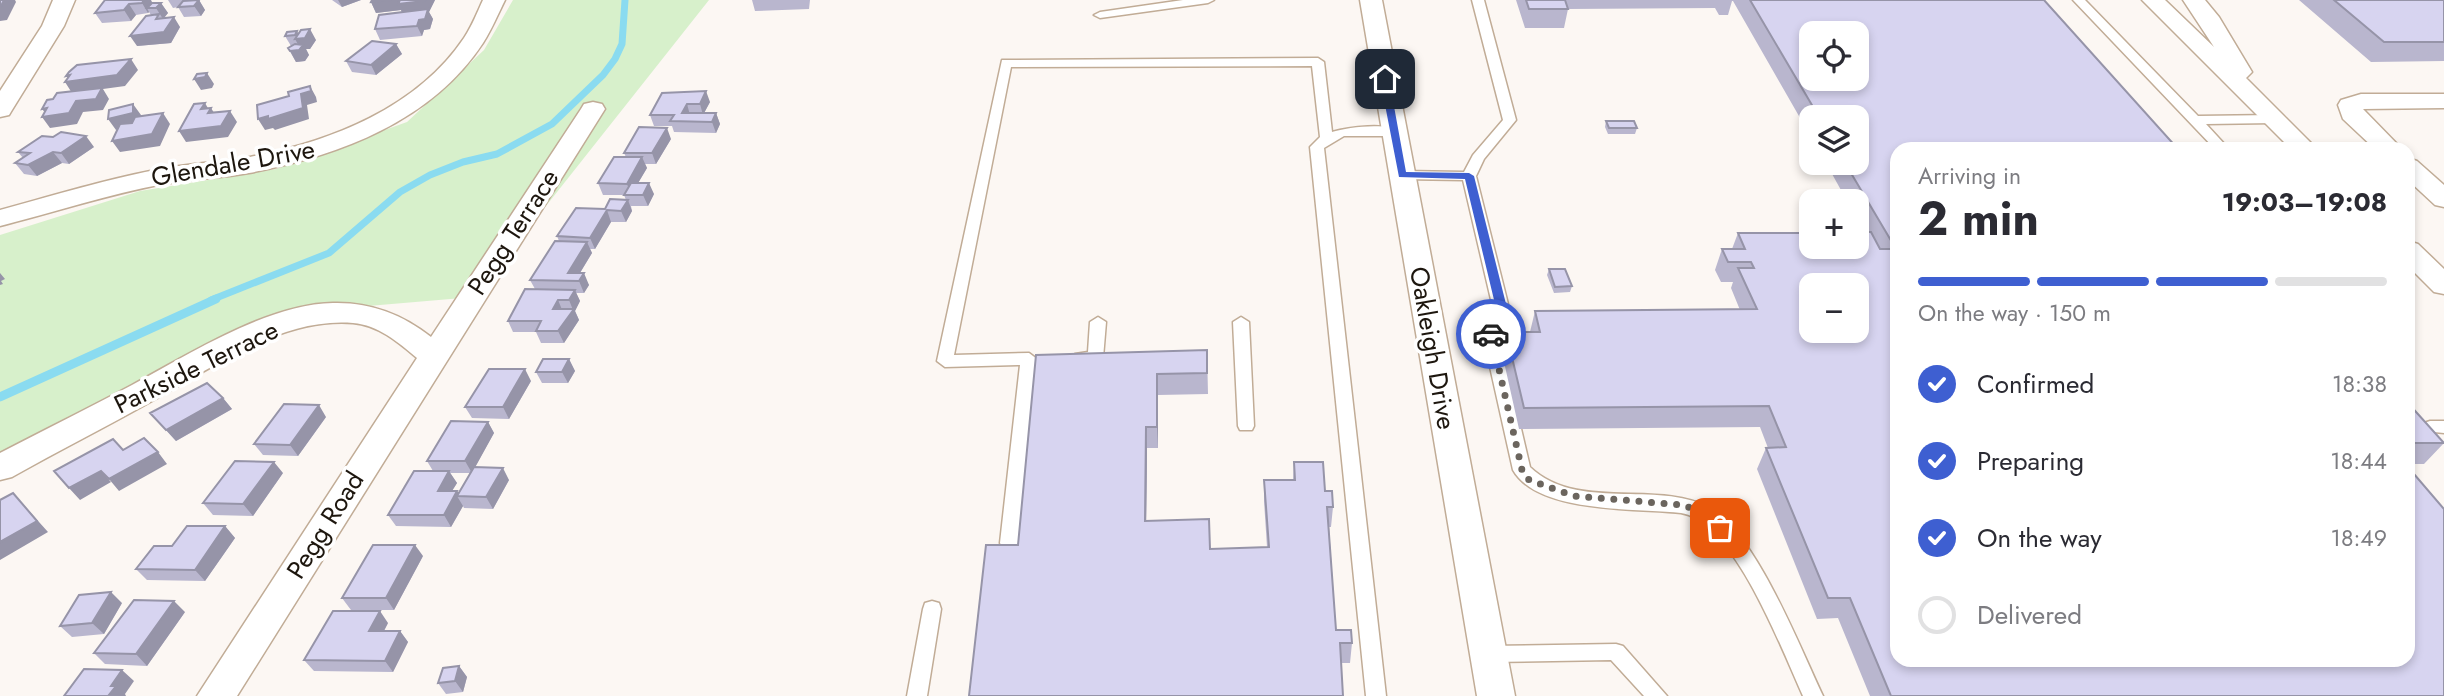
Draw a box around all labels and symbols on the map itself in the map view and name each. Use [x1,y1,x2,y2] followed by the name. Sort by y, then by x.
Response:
[1355,49,1415,109] pin
[148,130,318,196] street label: Glendale Drive
[458,162,568,302] street label: Pegg Terrace
[1400,264,1466,432] street label: Oakleigh Drive
[1456,299,1526,369] courier
[107,311,285,423] street label: Parkside Terrace
[277,464,373,586] street label: Pegg Road
[1690,498,1750,558] pin

